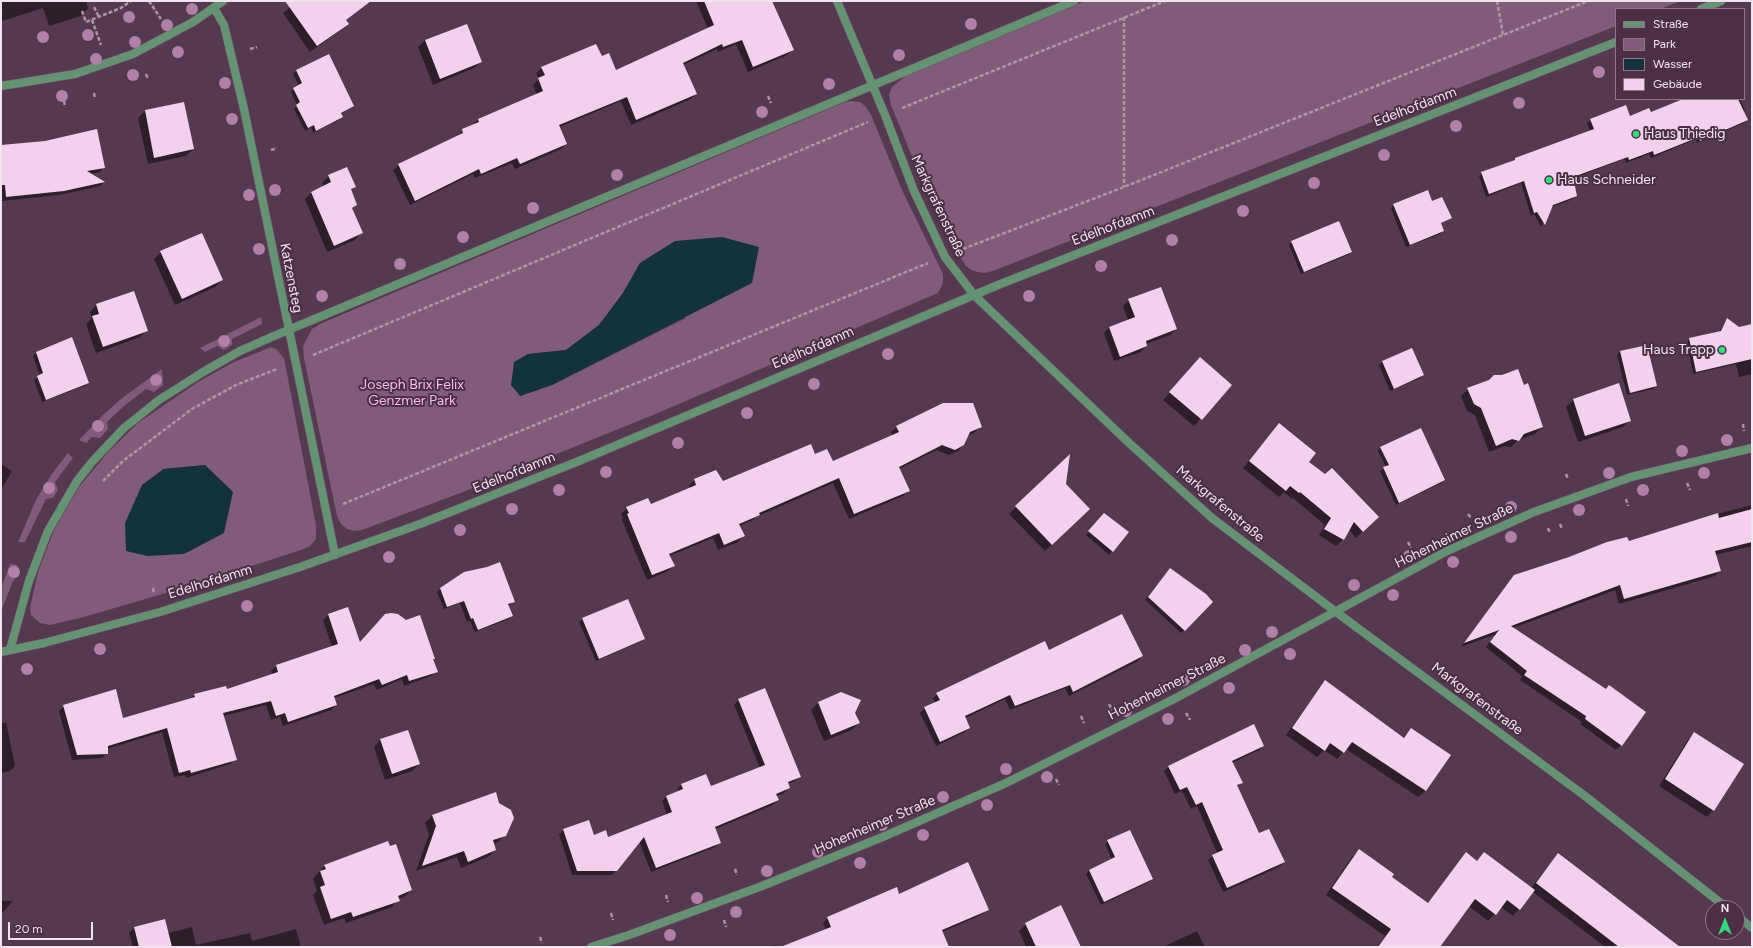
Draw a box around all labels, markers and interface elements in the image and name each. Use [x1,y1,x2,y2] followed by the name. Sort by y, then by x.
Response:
[1615,8,1745,100] legend
[1653,17,1688,31] text: Straße
[1653,37,1676,51] text: Park
[1653,57,1692,71] text: Wasser
[1653,77,1702,91] text: Gebäude
[1371,83,1459,131] street label: Edelhofdamm
[1644,126,1726,142] place label: Haus Thiedig
[1631,129,1641,139] marker: Haus Thiedig
[907,152,969,260] street label: Markgrafenstraße
[1557,172,1656,188] place label: Haus Schneider
[1544,175,1554,185] marker: Haus Schneider
[1069,202,1157,250] street label: Edelhofdamm
[276,242,306,314] street label: Katzensteg
[769,323,857,373] street label: Edelhofdamm
[1643,342,1714,358] place label: Haus Trapp
[1717,345,1727,355] marker: Haus Trapp
[360,377,464,410] park label: Joseph Brix Felix Genzmer Park
[470,449,558,497] street label: Edelhofdamm
[1172,462,1268,546] street label: Markgrafenstraße
[1392,500,1516,572] street label: Hohenheimer Straße
[166,561,254,603] street label: Edelhofdamm
[1105,650,1229,724] street label: Hohenheimer Straße
[1428,659,1526,739] street label: Markgrafenstraße
[812,792,938,858] street label: Hohenheimer Straße
[1705,900,1745,940] north arrow
[1721,902,1729,915] text: N
[10,914,95,940] scale bar
[15,922,43,936] text: 20 m

